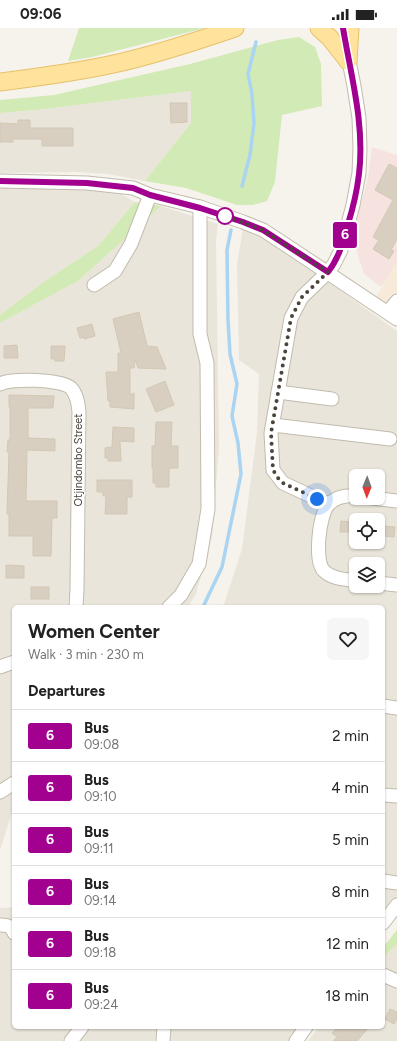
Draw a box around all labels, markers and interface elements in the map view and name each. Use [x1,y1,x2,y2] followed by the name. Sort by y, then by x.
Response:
[20,5,61,23] text: 09:06
[216,207,234,225] unlabelled marker
[332,222,358,248] line badge: 6
[341,226,349,243] text: 6
[72,414,85,506] street label: Otjindombo Street
[349,469,385,505] north arrow
[349,469,385,593] map controls
[307,489,327,509] your location
[349,513,385,549] button: locate
[349,557,385,593] button: layers
[327,618,369,660] button: heart
[28,620,160,643] text: Women Center
[28,647,144,662] text: Walk · 3 min · 230 m
[28,682,105,700] text: Departures
[84,719,109,737] text: Bus
[46,727,54,744] text: 6
[332,727,369,745] text: 2 min
[84,737,119,752] text: 09:08
[84,771,109,789] text: Bus
[46,779,54,796] text: 6
[331,779,369,797] text: 4 min
[84,789,117,804] text: 09:10
[84,823,109,841] text: Bus
[46,831,54,848] text: 6
[332,831,369,849] text: 5 min
[84,841,114,856] text: 09:11
[84,875,109,893] text: Bus
[46,883,54,900] text: 6
[331,883,369,901] text: 8 min
[84,893,116,908] text: 09:14
[84,927,109,945] text: Bus
[46,935,54,952] text: 6
[326,935,369,953] text: 12 min
[84,945,116,960] text: 09:18
[84,979,109,997] text: Bus
[46,987,54,1004] text: 6
[325,987,369,1005] text: 18 min
[84,997,118,1012] text: 09:24

